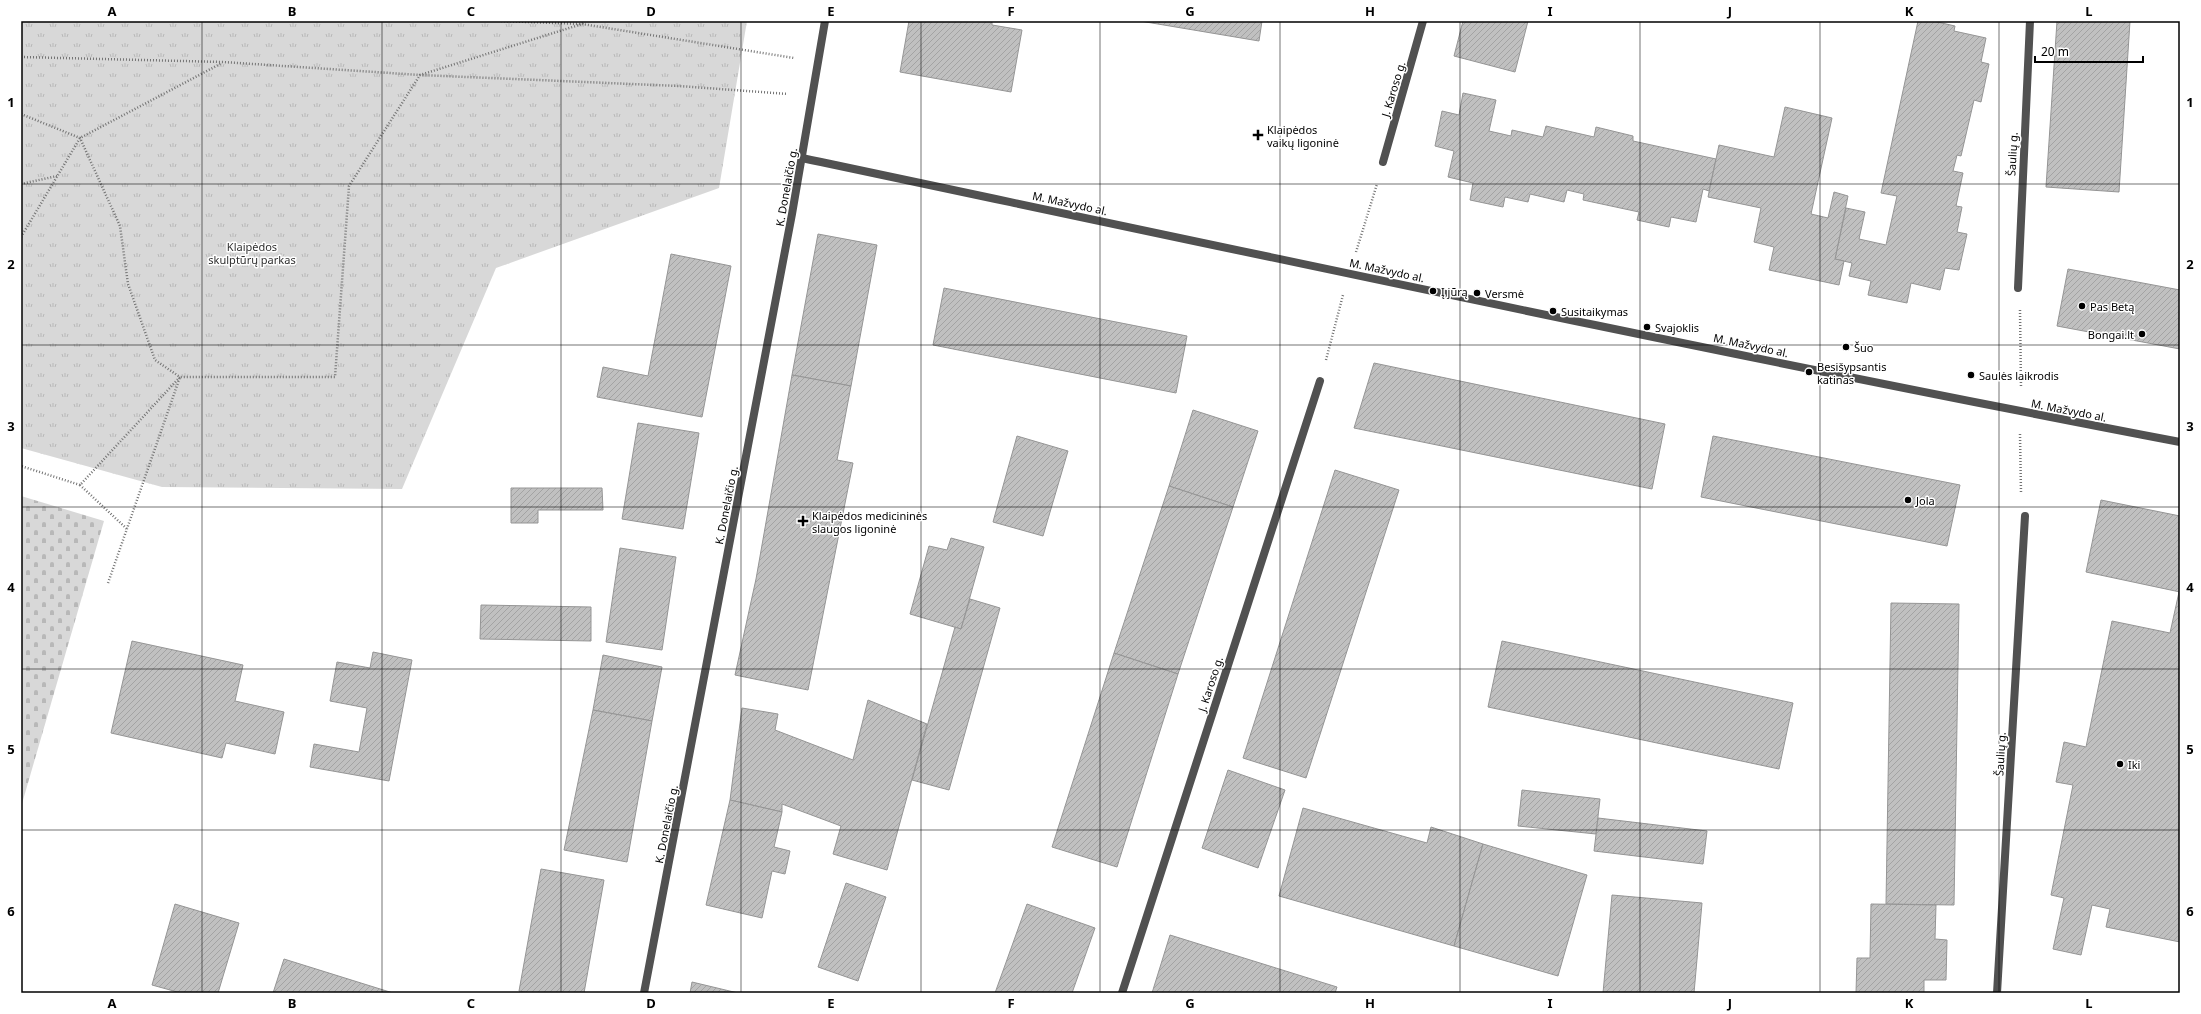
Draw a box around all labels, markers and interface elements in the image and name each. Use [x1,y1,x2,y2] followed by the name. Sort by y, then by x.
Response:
[108,2,117,20] text: A
[288,2,296,20] text: B
[467,2,475,20] text: C
[646,2,656,20] text: D
[827,2,835,20] text: E
[1007,2,1015,20] text: F
[1185,2,1195,20] text: G
[1365,2,1375,20] text: H
[1547,2,1553,20] text: I
[1727,2,1732,20] text: J
[1905,2,1914,20] text: K
[2085,2,2093,20] text: L
[2035,38,2143,64] scale bar
[2041,43,2069,60] text: 20 m
[1377,59,1409,120] street label: J. Karoso g.
[7,93,15,111] text: 1
[2186,93,2194,111] text: 1
[1267,122,1339,150] place label: Klaipėdos vaikų ligoninė
[1252,129,1264,141] marker: Klaipėdos vaikų ligoninė
[2003,132,2021,176] street label: Šaulių g.
[772,147,800,227] street label: K. Donelaičio g.
[1031,188,1109,218] street label: M. Mažvydo al.
[208,239,296,267] park label: Klaipėdos skulptūrų parkas
[7,255,15,273] text: 2
[1348,255,1426,285] street label: M. Mažvydo al.
[2186,255,2194,273] text: 2
[1441,284,1468,299] place label: Į jūrą
[1428,286,1438,296] marker: Į jūrą
[1485,286,1524,301] place label: Versmė
[1472,288,1482,298] marker: Versmė
[2090,299,2134,314] place label: Pas Betą
[2077,301,2087,311] marker: Pas Betą
[1561,304,1628,319] place label: Susitaikymas
[1548,306,1558,316] marker: Susitaikymas
[1655,320,1699,335] place label: Svajoklis
[1642,322,1652,332] marker: Svajoklis
[2088,327,2134,342] place label: Bongai.lt
[2137,329,2147,339] marker: Bongai.lt
[1712,330,1790,360] street label: M. Mažvydo al.
[1854,340,1874,355] place label: Šuo
[1841,342,1851,352] marker: Šuo
[1817,359,1886,387] place label: Besišypsantis katinas
[1804,367,1814,377] marker: Besišypsantis katinas
[1979,368,2059,383] place label: Saulės laikrodis
[1966,370,1976,380] marker: Saulės laikrodis
[2030,395,2108,425] street label: M. Mažvydo al.
[7,417,15,435] text: 3
[2186,417,2194,435] text: 3
[711,465,741,545] street label: K. Donelaičio g.
[1915,493,1935,508] place label: Jola
[1903,495,1913,505] marker: Jola
[812,508,927,536] place label: Klaipėdos medicininės slaugos ligoninė
[797,515,809,527] marker: Klaipėdos medicininės slaugos ligoninė
[7,578,15,596] text: 4
[2186,578,2194,596] text: 4
[1194,654,1226,715] street label: J. Karoso g.
[1991,732,2009,776] street label: Šaulių g.
[7,740,15,758] text: 5
[2186,740,2194,758] text: 5
[2128,757,2140,772] place label: Iki
[2115,759,2125,769] marker: Iki
[651,784,681,864] street label: K. Donelaičio g.
[7,902,15,920] text: 6
[2186,902,2194,920] text: 6
[108,994,117,1012] text: A
[288,994,296,1012] text: B
[467,994,475,1012] text: C
[646,994,656,1012] text: D
[827,994,835,1012] text: E
[1007,994,1015,1012] text: F
[1185,994,1195,1012] text: G
[1365,994,1375,1012] text: H
[1547,994,1553,1012] text: I
[1727,994,1732,1012] text: J
[1905,994,1914,1012] text: K
[2085,994,2093,1012] text: L

